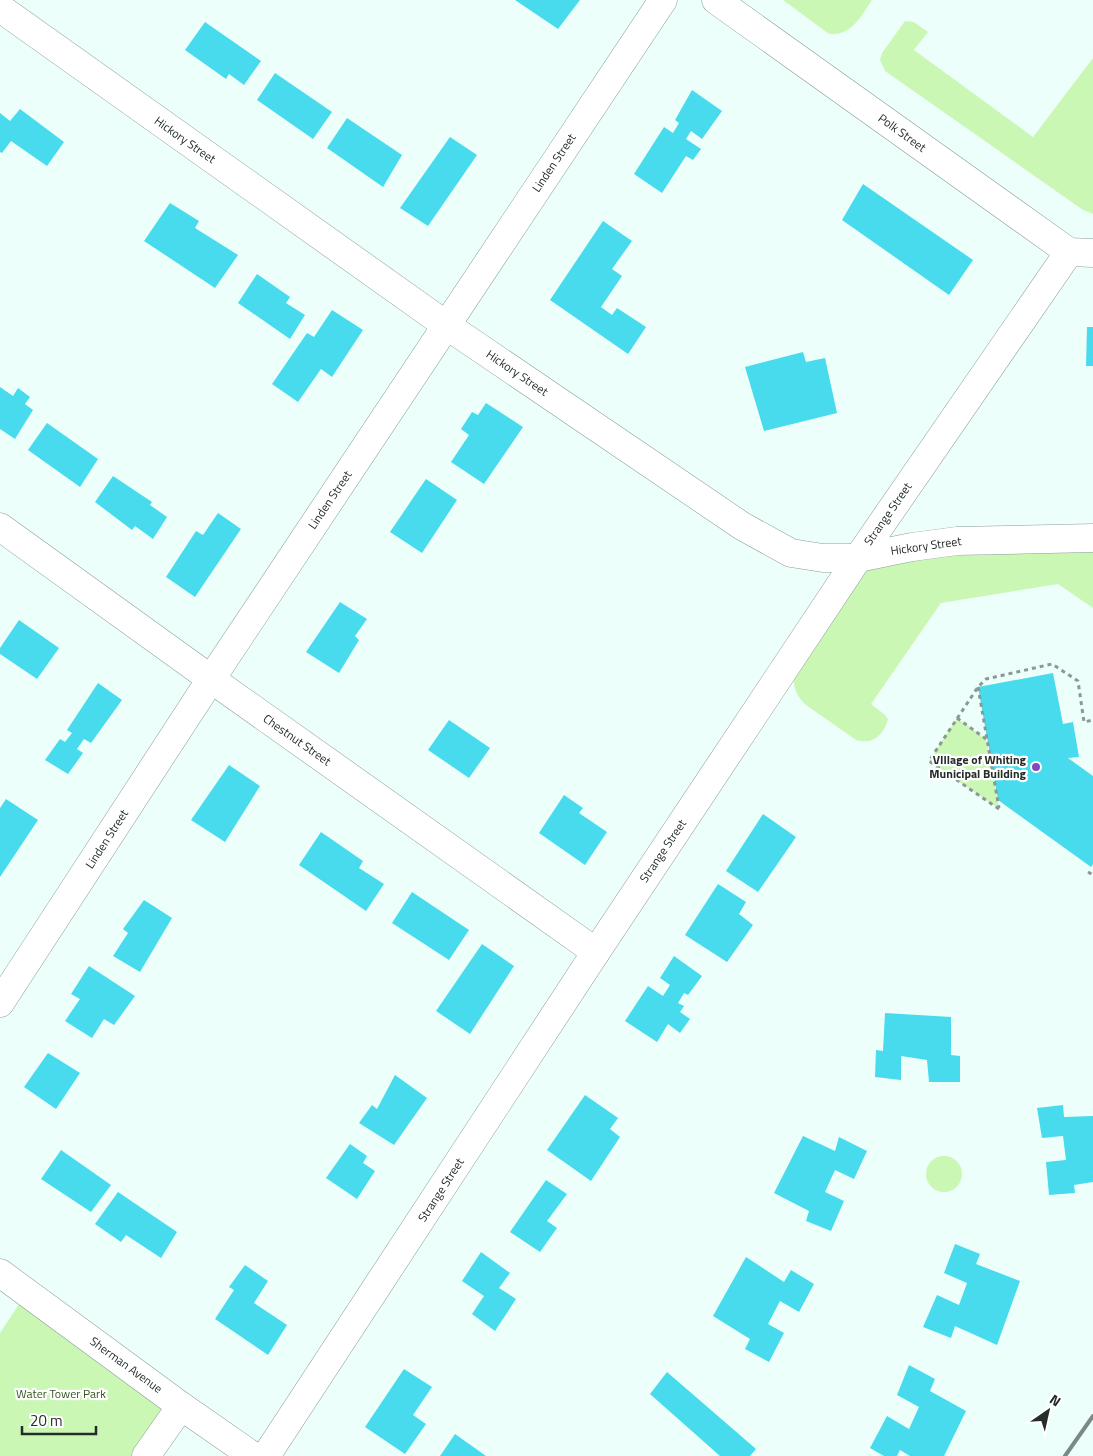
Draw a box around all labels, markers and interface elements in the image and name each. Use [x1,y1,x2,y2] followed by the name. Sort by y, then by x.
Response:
[874,109,931,157] street label: Polk Street
[151,111,221,168] street label: Hickory Street
[527,129,581,196] street label: Linden Street
[482,345,553,401] street label: Hickory Street
[303,466,357,533] street label: Linden Street
[859,478,917,549] street label: Strange Street
[889,531,963,560] street label: Hickory Street
[259,709,336,771] street label: Chestnut Street
[929,750,1027,783] place label: VIllage of Whiting Municipal Building
[1030,761,1042,773] marker: VIllage of Whiting Municipal Building
[80,805,133,872] street label: Linden Street
[634,814,691,886] street label: Strange Street
[413,1153,469,1226] street label: Strange Street
[86,1332,167,1398] street label: Sherman Avenue
[16,1384,106,1403] park label: Water Tower Park
[1023,1386,1073,1436] north arrow
[1046,1388,1065,1411] text: N
[22,1404,96,1436] scale bar
[30,1409,63,1432] text: 20 m

